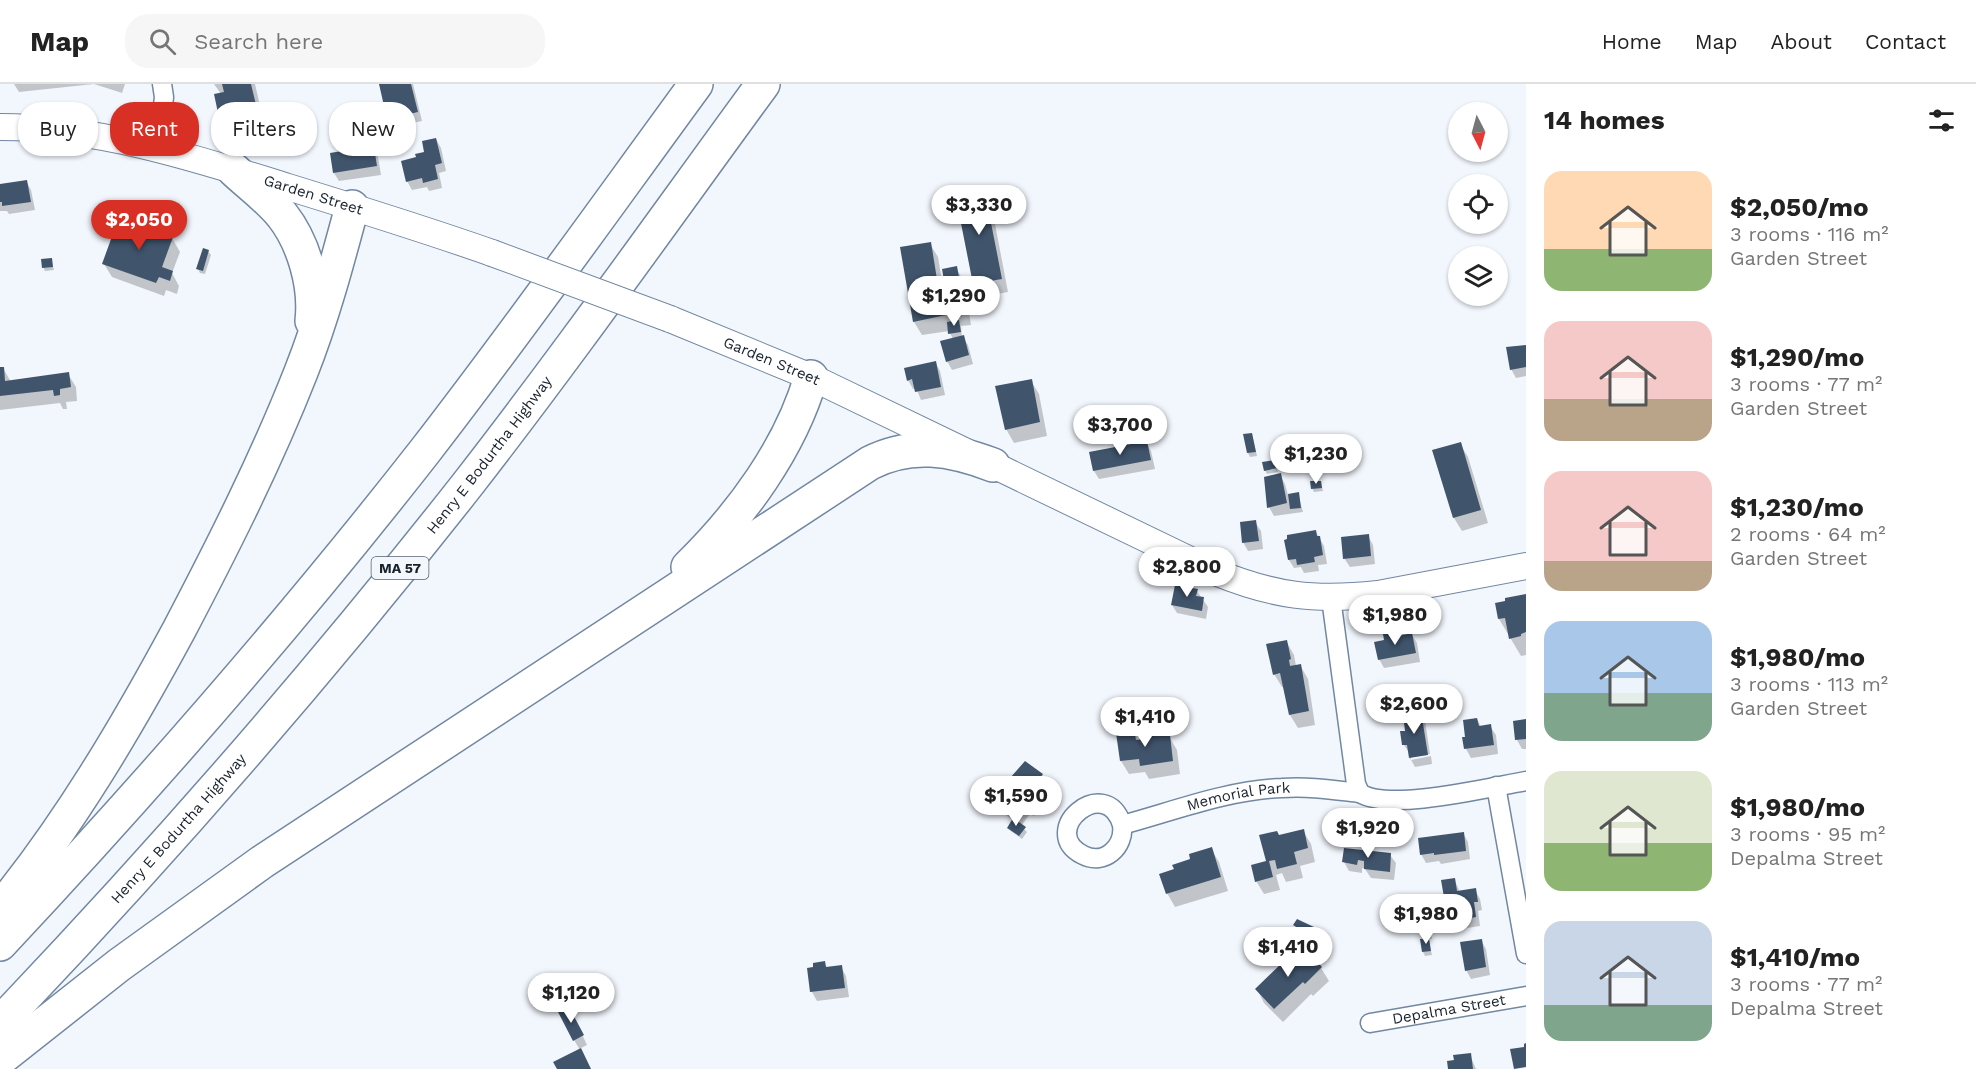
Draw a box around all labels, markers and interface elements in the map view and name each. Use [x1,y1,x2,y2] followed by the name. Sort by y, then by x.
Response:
[125,14,545,68] search box
[30,25,89,58] text: Map
[146,25,179,58] icon: search
[194,29,323,54] text: Search here
[1602,29,1662,54] text: Home
[1695,29,1738,54] text: Map
[1771,29,1832,54] text: About
[1865,29,1946,54] text: Contact
[18,102,98,156] chip: Buy
[110,102,199,156] chip: Rent
[211,102,317,156] chip: Filters
[329,102,416,156] chip: New
[1448,102,1508,162] north arrow
[1448,102,1508,306] map controls
[1925,104,1958,137] icon: filters
[1544,105,1665,135] text: 14 homes
[262,171,366,219] street label: Garden Street
[1448,174,1508,234] button: locate
[930,185,1028,236] pin: $3,330
[945,192,1013,216] text: $3,330
[1730,192,1869,222] text: $2,050/mo
[1592,195,1664,267] icon: home
[90,200,188,251] pin: $2,050
[105,207,173,231] text: $2,050
[1730,222,1889,246] text: 3 rooms · 116 m²
[1448,246,1508,306] button: layers
[1730,246,1867,270] text: Garden Street
[905,276,1003,327] pin: $1,290
[922,283,986,307] text: $1,290
[721,333,824,389] street label: Garden Street
[1730,342,1864,372] text: $1,290/mo
[1592,345,1664,417] icon: home
[423,372,556,538] street label: Henry E Bodurtha Highway
[1730,372,1882,396] text: 3 rooms · 77 m²
[1730,396,1867,420] text: Garden Street
[1071,405,1169,456] pin: $3,700
[1087,412,1153,436] text: $3,700
[1267,434,1365,485] pin: $1,230
[1284,441,1348,465] text: $1,230
[1730,492,1864,522] text: $1,230/mo
[1592,495,1664,567] icon: home
[1730,522,1886,546] text: 2 rooms · 64 m²
[1730,546,1867,570] text: Garden Street
[1138,547,1236,598] pin: $2,800
[1153,554,1221,578] text: $2,800
[372,557,428,579] road number: MA 57
[1346,595,1444,646] pin: $1,980
[1363,602,1427,626] text: $1,980
[1730,642,1865,672] text: $1,980/mo
[1592,645,1664,717] icon: home
[1730,672,1888,696] text: 3 rooms · 113 m²
[1365,684,1463,735] pin: $2,600
[1380,691,1448,715] text: $2,600
[1730,696,1867,720] text: Garden Street
[1096,697,1194,748] pin: $1,410
[1114,704,1176,728] text: $1,410
[107,750,250,907] street label: Henry E Bodurtha Highway
[967,776,1065,827] pin: $1,590
[1185,779,1291,815] street label: Memorial Park
[984,783,1048,807] text: $1,590
[1730,792,1865,822] text: $1,980/mo
[1592,795,1664,867] icon: home
[1319,808,1417,859] pin: $1,920
[1336,815,1400,839] text: $1,920
[1730,822,1885,846] text: 3 rooms · 95 m²
[1730,846,1883,870] text: Depalma Street
[1377,894,1475,945] pin: $1,980
[1394,901,1458,925] text: $1,980
[1239,927,1337,978] pin: $1,410
[1257,934,1319,958] text: $1,410
[1730,942,1860,972] text: $1,410/mo
[1592,945,1664,1017] icon: home
[1730,972,1882,996] text: 3 rooms · 77 m²
[522,973,620,1024] pin: $1,120
[542,980,600,1004] text: $1,120
[1391,991,1508,1028] street label: Depalma Street
[1730,996,1883,1020] text: Depalma Street

